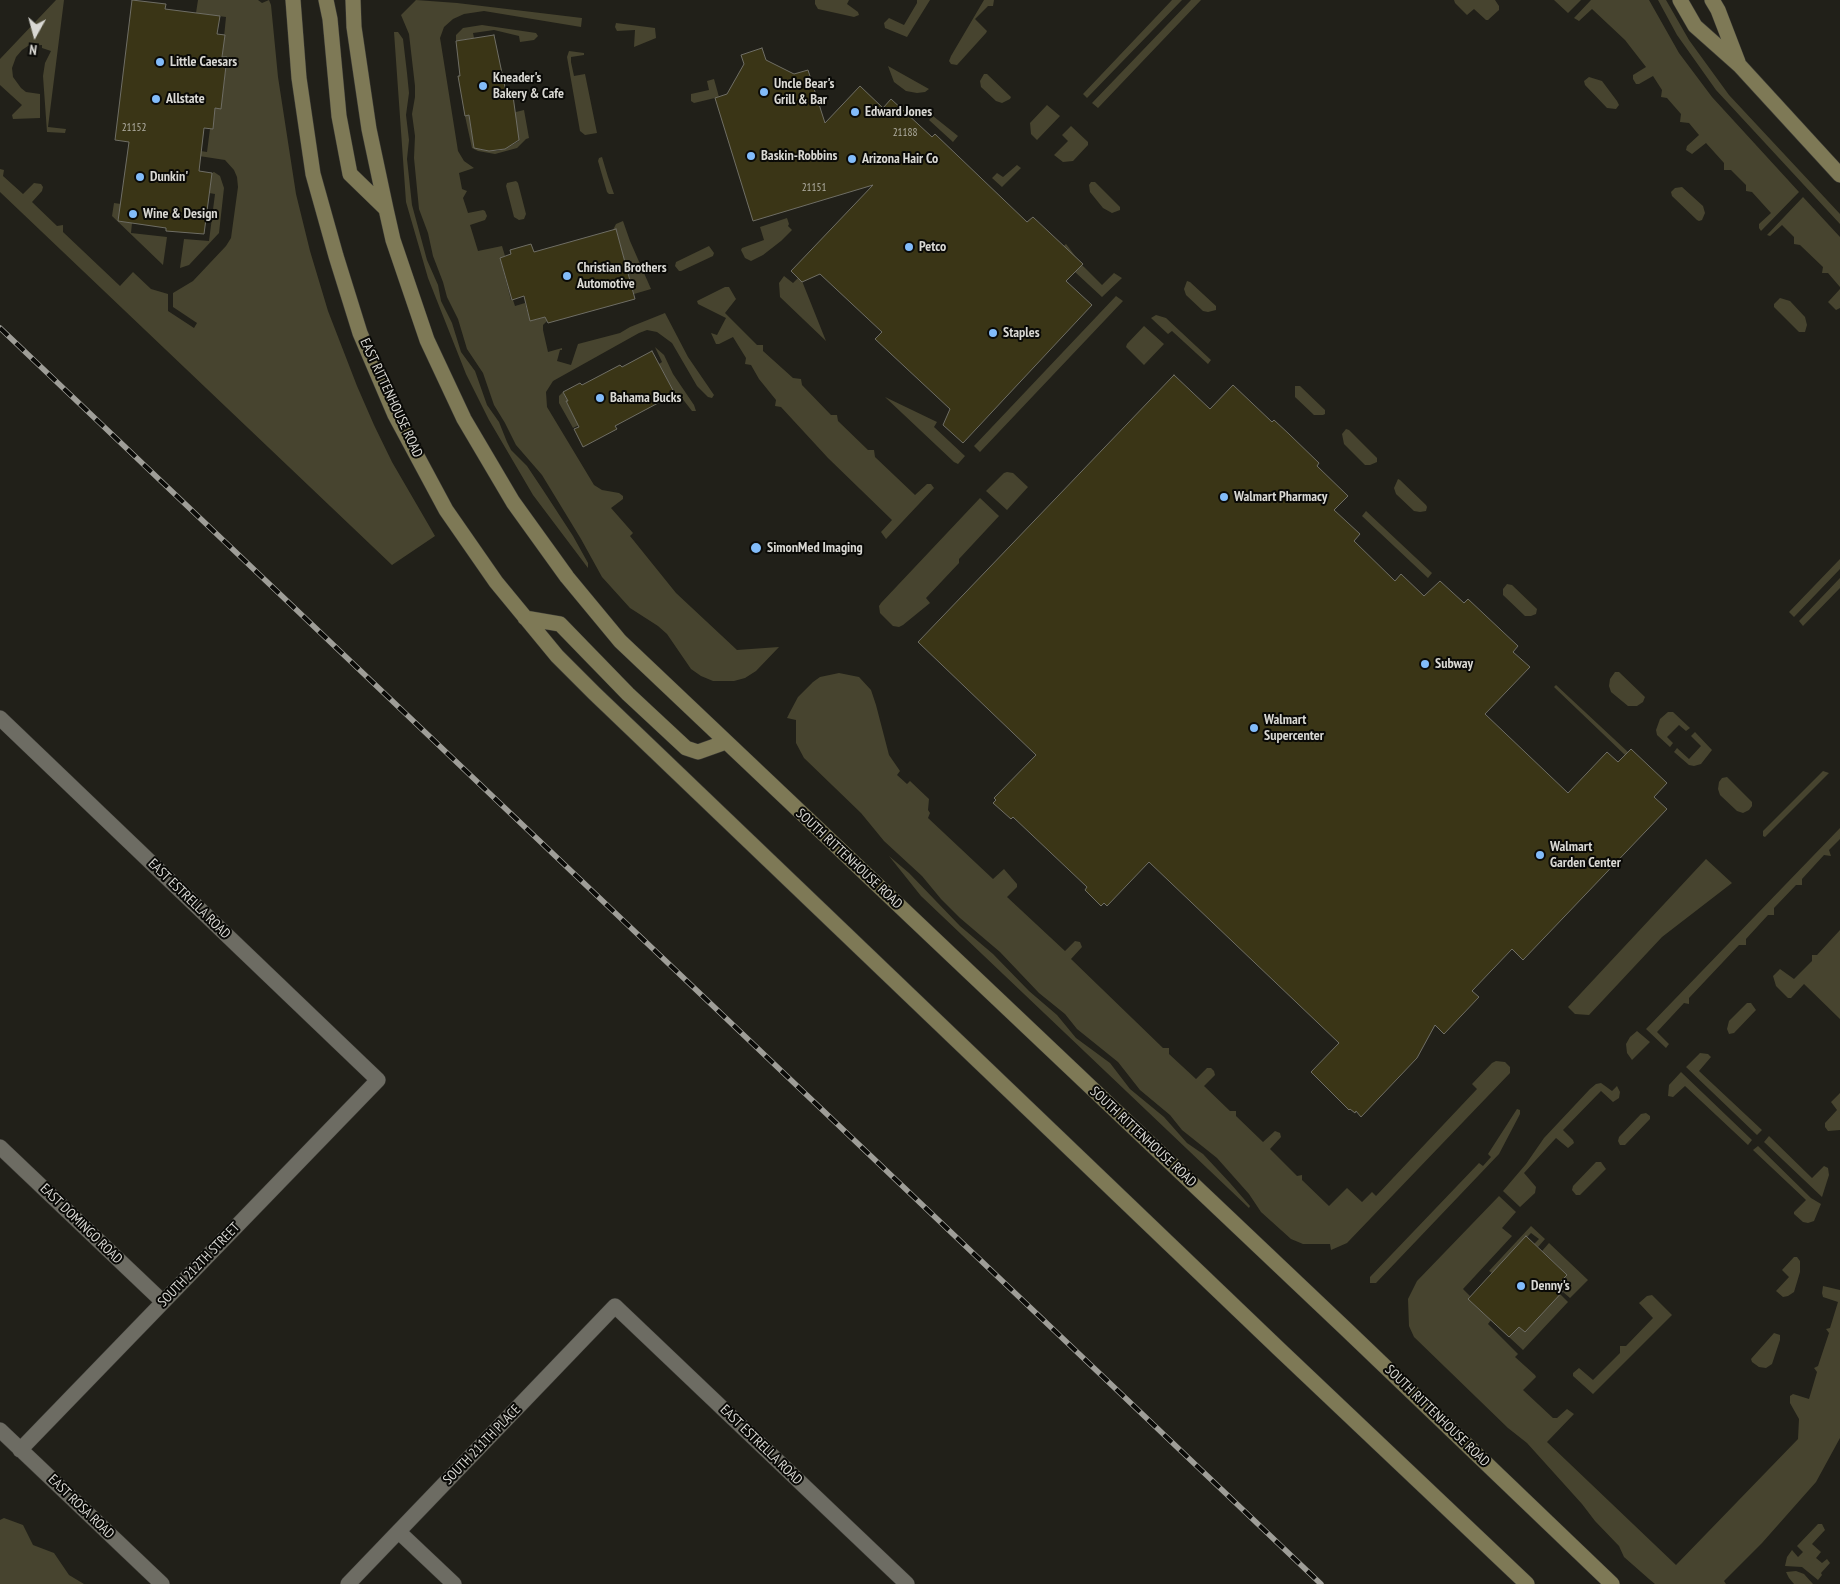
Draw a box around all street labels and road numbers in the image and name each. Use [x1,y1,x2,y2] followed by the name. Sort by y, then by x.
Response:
[356,336,426,460] street label: EAST RITTENHOUSE ROAD
[792,805,906,913] street label: SOUTH RITTENHOUSE ROAD
[144,856,234,942] street label: EAST ESTRELLA ROAD
[1086,1083,1200,1191] street label: SOUTH RITTENHOUSE ROAD
[36,1181,126,1267] street label: EAST DOMINGO ROAD
[155,1219,243,1311] street label: SOUTH 212TH STREET
[1381,1362,1493,1470] street label: SOUTH RITTENHOUSE ROAD
[440,1402,524,1488] street label: SOUTH 211TH PLACE
[716,1402,806,1488] street label: EAST ESTRELLA ROAD
[45,1471,117,1543] street label: EAST ROSA ROAD

